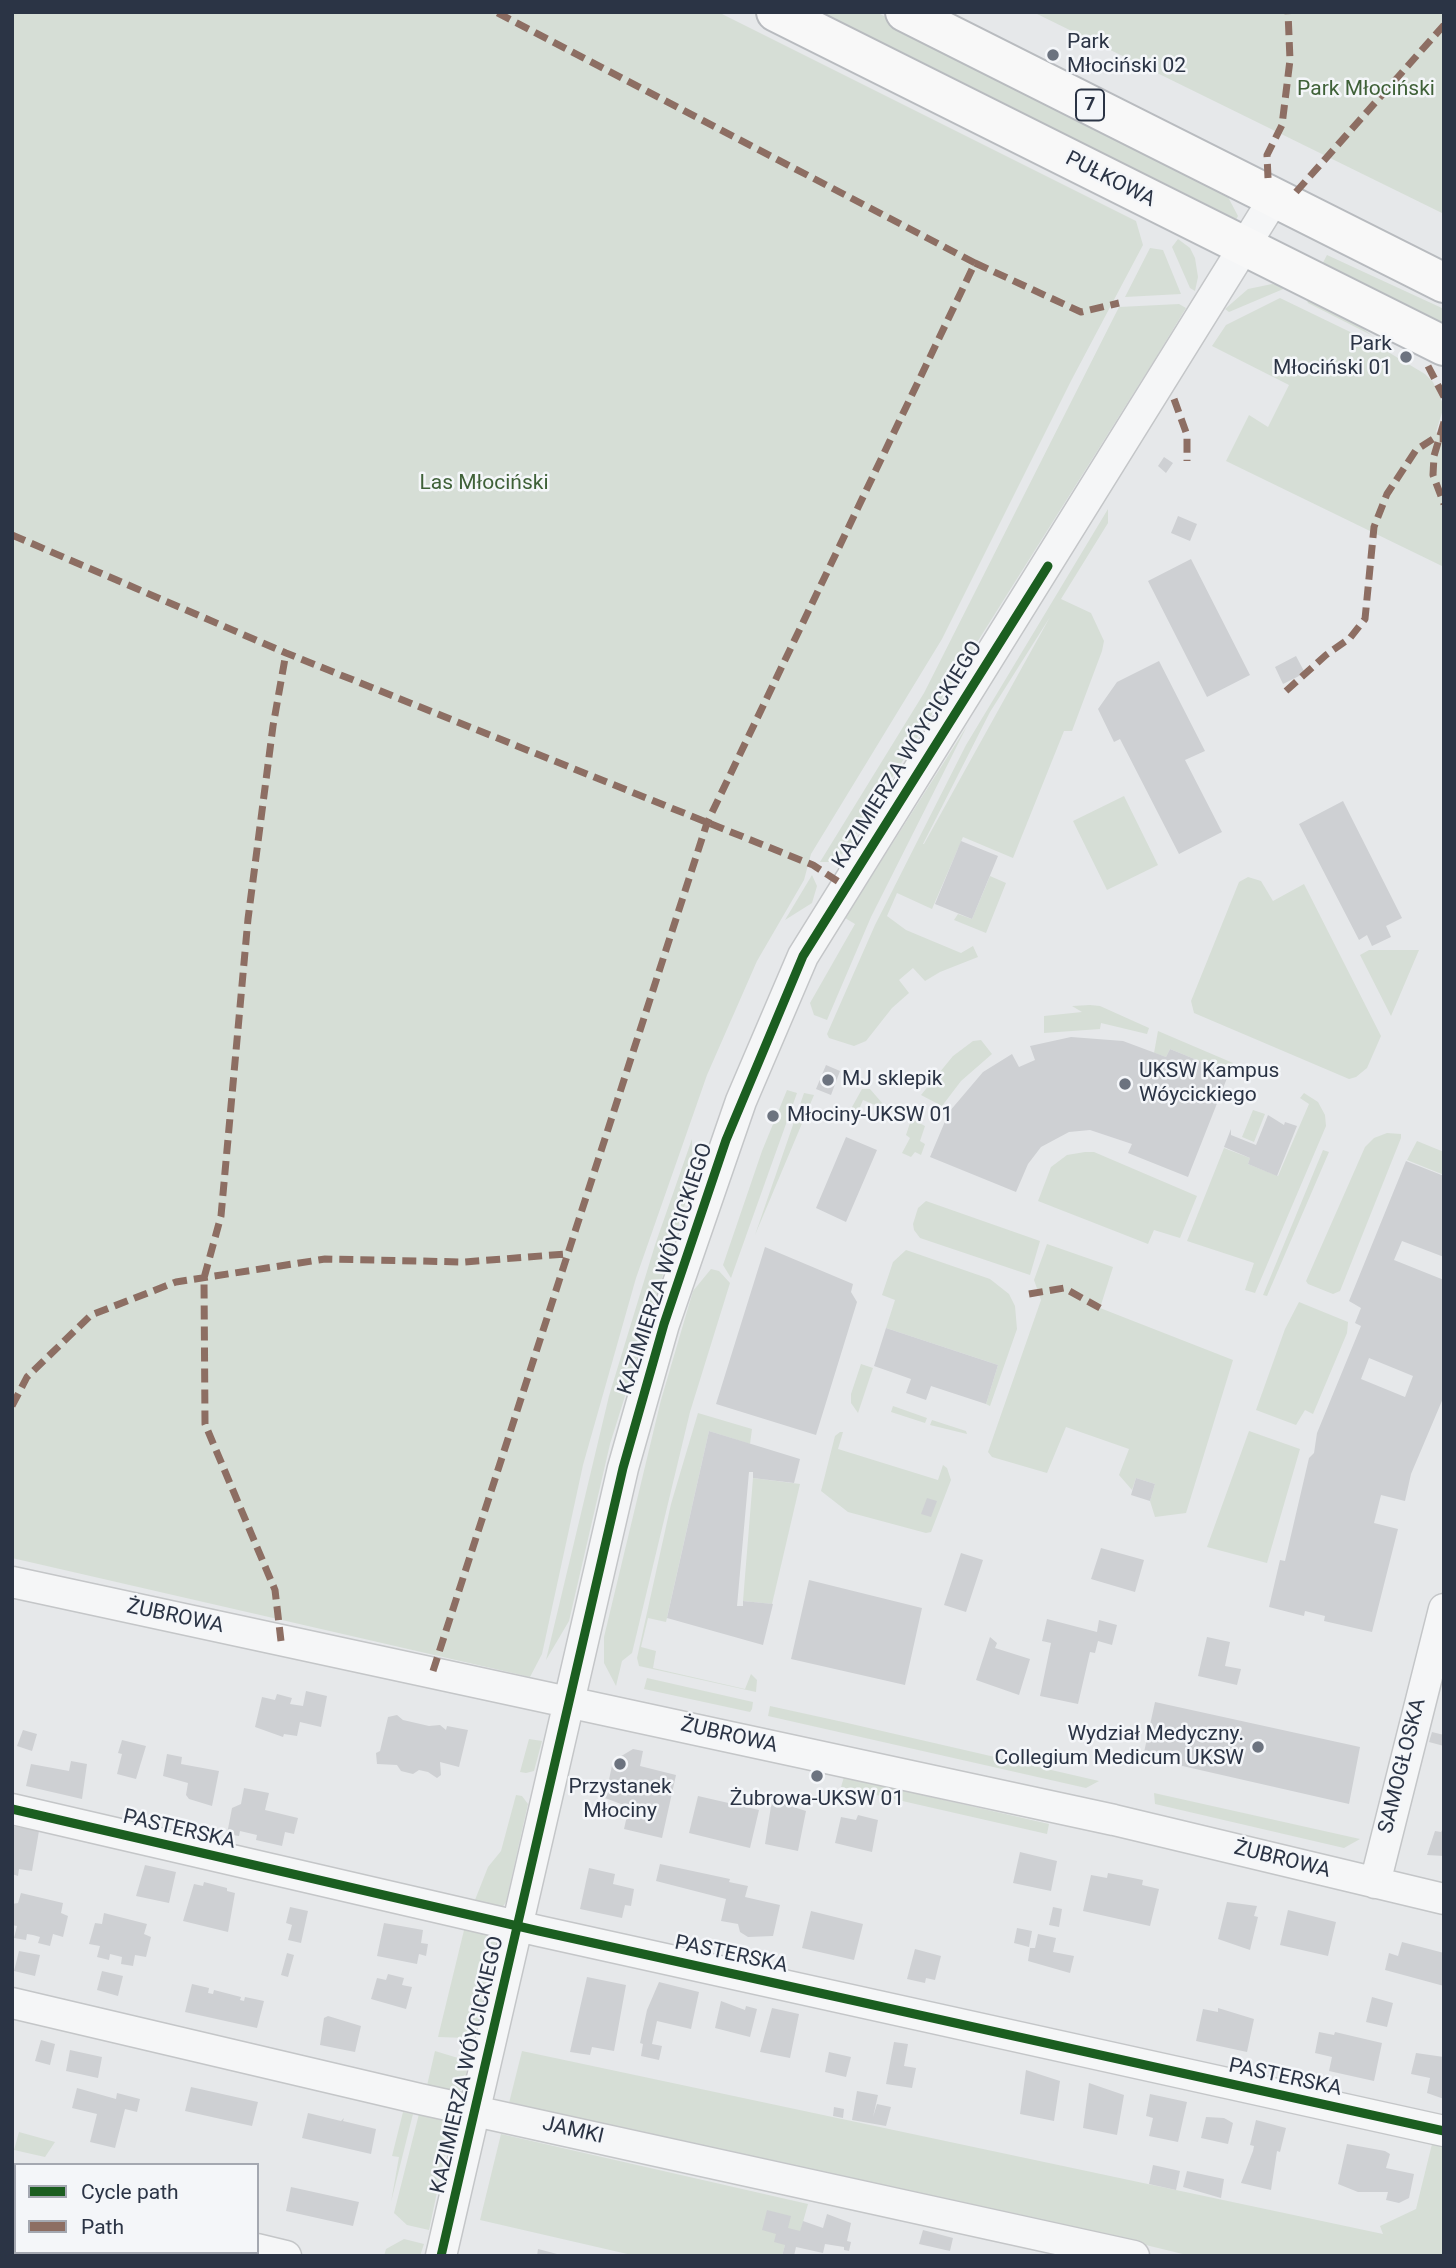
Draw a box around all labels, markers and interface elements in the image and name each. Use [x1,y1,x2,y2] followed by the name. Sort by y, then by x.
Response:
[1067,30,1186,80] place label: Park Młociński 02
[1045,47,1061,63] marker: Park Młociński 02
[1297,77,1435,103] park label: Park Młociński
[1076,90,1104,120] road number: 7
[1061,147,1159,213] street label: PUŁKOWA
[1273,332,1392,382] place label: Park Młociński 01
[1398,349,1414,365] marker: Park Młociński 01
[419,471,549,497] park label: Las Młociński
[828,637,988,873] street label: KAZIMIERZA WÓYCICKIEGO
[1139,1059,1279,1109] place label: UKSW Kampus Wóycickiego
[842,1067,942,1093] place label: MJ sklepik
[820,1072,836,1088] marker: MJ sklepik
[1117,1076,1133,1092] marker: UKSW Kampus Wóycickiego
[787,1103,953,1129] place label: Młociny-UKSW 01
[765,1108,781,1124] marker: Młociny-UKSW 01
[613,1140,719,1398] street label: KAZIMIERZA WÓYCICKIEGO
[124,1594,226,1640] street label: ŻUBROWA
[1374,1696,1432,1836] street label: SAMOGŁOSKA
[678,1713,780,1759] street label: ŻUBROWA
[994,1722,1244,1772] place label: Wydział Medyczny. Collegium Medicum UKSW
[1250,1739,1266,1755] marker: Wydział Medyczny. Collegium Medicum UKSW
[612,1756,628,1772] marker: Przystanek Młociny
[809,1768,825,1784] marker: Żubrowa-UKSW 01
[568,1775,672,1825] place label: Przystanek Młociny
[730,1787,904,1813] place label: Żubrowa-UKSW 01
[120,1805,238,1855] street label: PASTERSKA
[1231,1836,1333,1884] street label: ŻUBROWA
[672,1931,790,1979] street label: PASTERSKA
[426,1934,510,2196] street label: KAZIMIERZA WÓYCICKIEGO
[1226,2054,1344,2102] street label: PASTERSKA
[540,2112,606,2150] street label: JAMKI
[14,2163,259,2254] legend
[81,2180,179,2204] text: Cycle path
[81,2215,124,2239] text: Path

